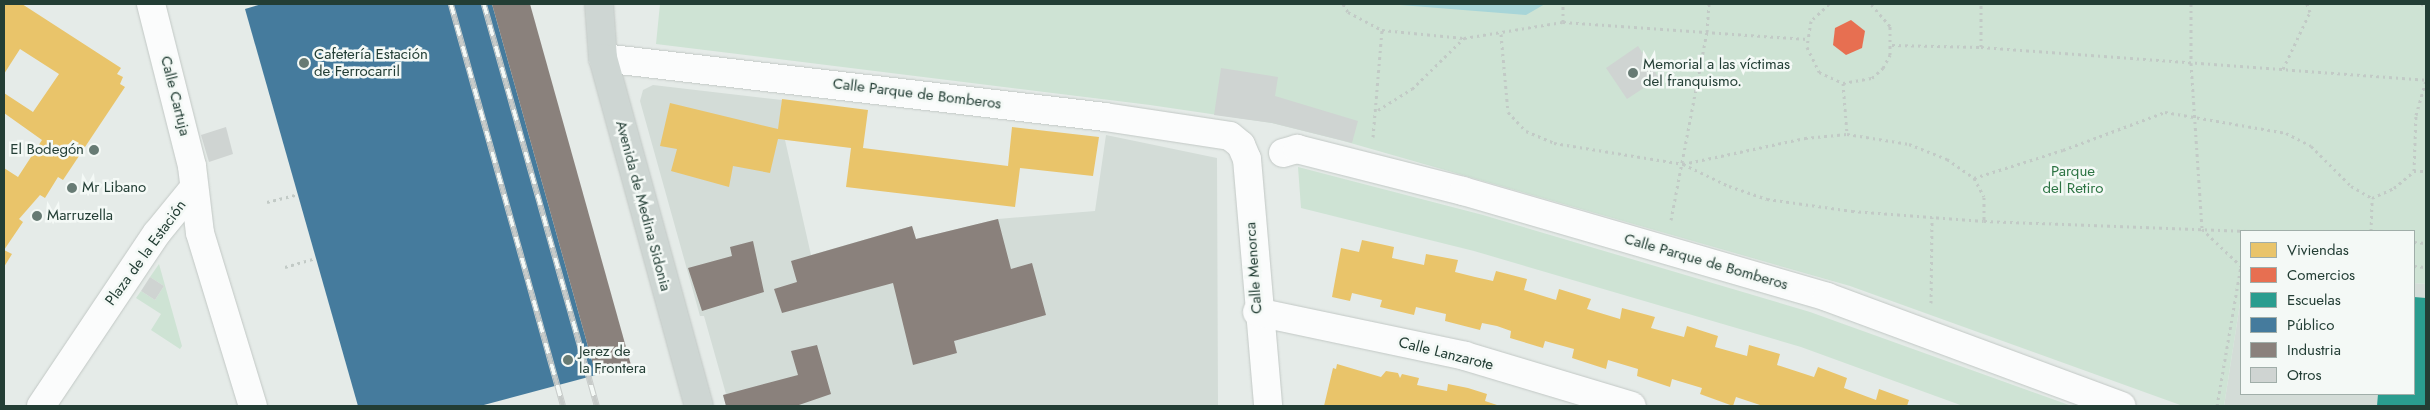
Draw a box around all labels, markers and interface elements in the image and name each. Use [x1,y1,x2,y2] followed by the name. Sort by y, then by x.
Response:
[314,45,428,80] place label: Cafetería Estación de Ferrocarril
[156,54,194,138] street label: Calle Cartuja
[1643,55,1790,90] place label: Memorial a las víctimas del franquismo.
[298,57,310,69] marker: Cafetería Estación de Ferrocarril
[1627,67,1639,79] marker: Memorial a las víctimas del franquismo.
[832,75,1002,113] street label: Calle Parque de Bomberos
[612,119,674,293] street label: Avenida de Medina Sidonia
[10,141,84,159] place label: El Bodegón
[88,144,100,156] marker: El Bodegón
[2043,162,2103,197] park label: Parque del Retiro
[82,179,146,197] place label: Mr Libano
[66,182,78,194] marker: Mr Libano
[102,197,190,309] street label: Plaza de la Estación
[47,207,113,225] place label: Marruzella
[31,210,43,222] marker: Marruzella
[1242,222,1266,314] street label: Calle Menorca
[1622,230,1790,294] street label: Calle Parque de Bomberos
[2240,230,2415,395] legend
[2287,239,2349,261] text: Viviendas
[2287,264,2355,286] text: Comercios
[2287,289,2341,311] text: Escuelas
[2287,314,2334,336] text: Público
[1397,334,1495,374] street label: Calle Lanzarote
[2287,339,2341,361] text: Industria
[579,342,646,377] place label: Jerez de la Frontera
[561,353,575,367] marker: Jerez de la Frontera
[2287,364,2322,386] text: Otros

